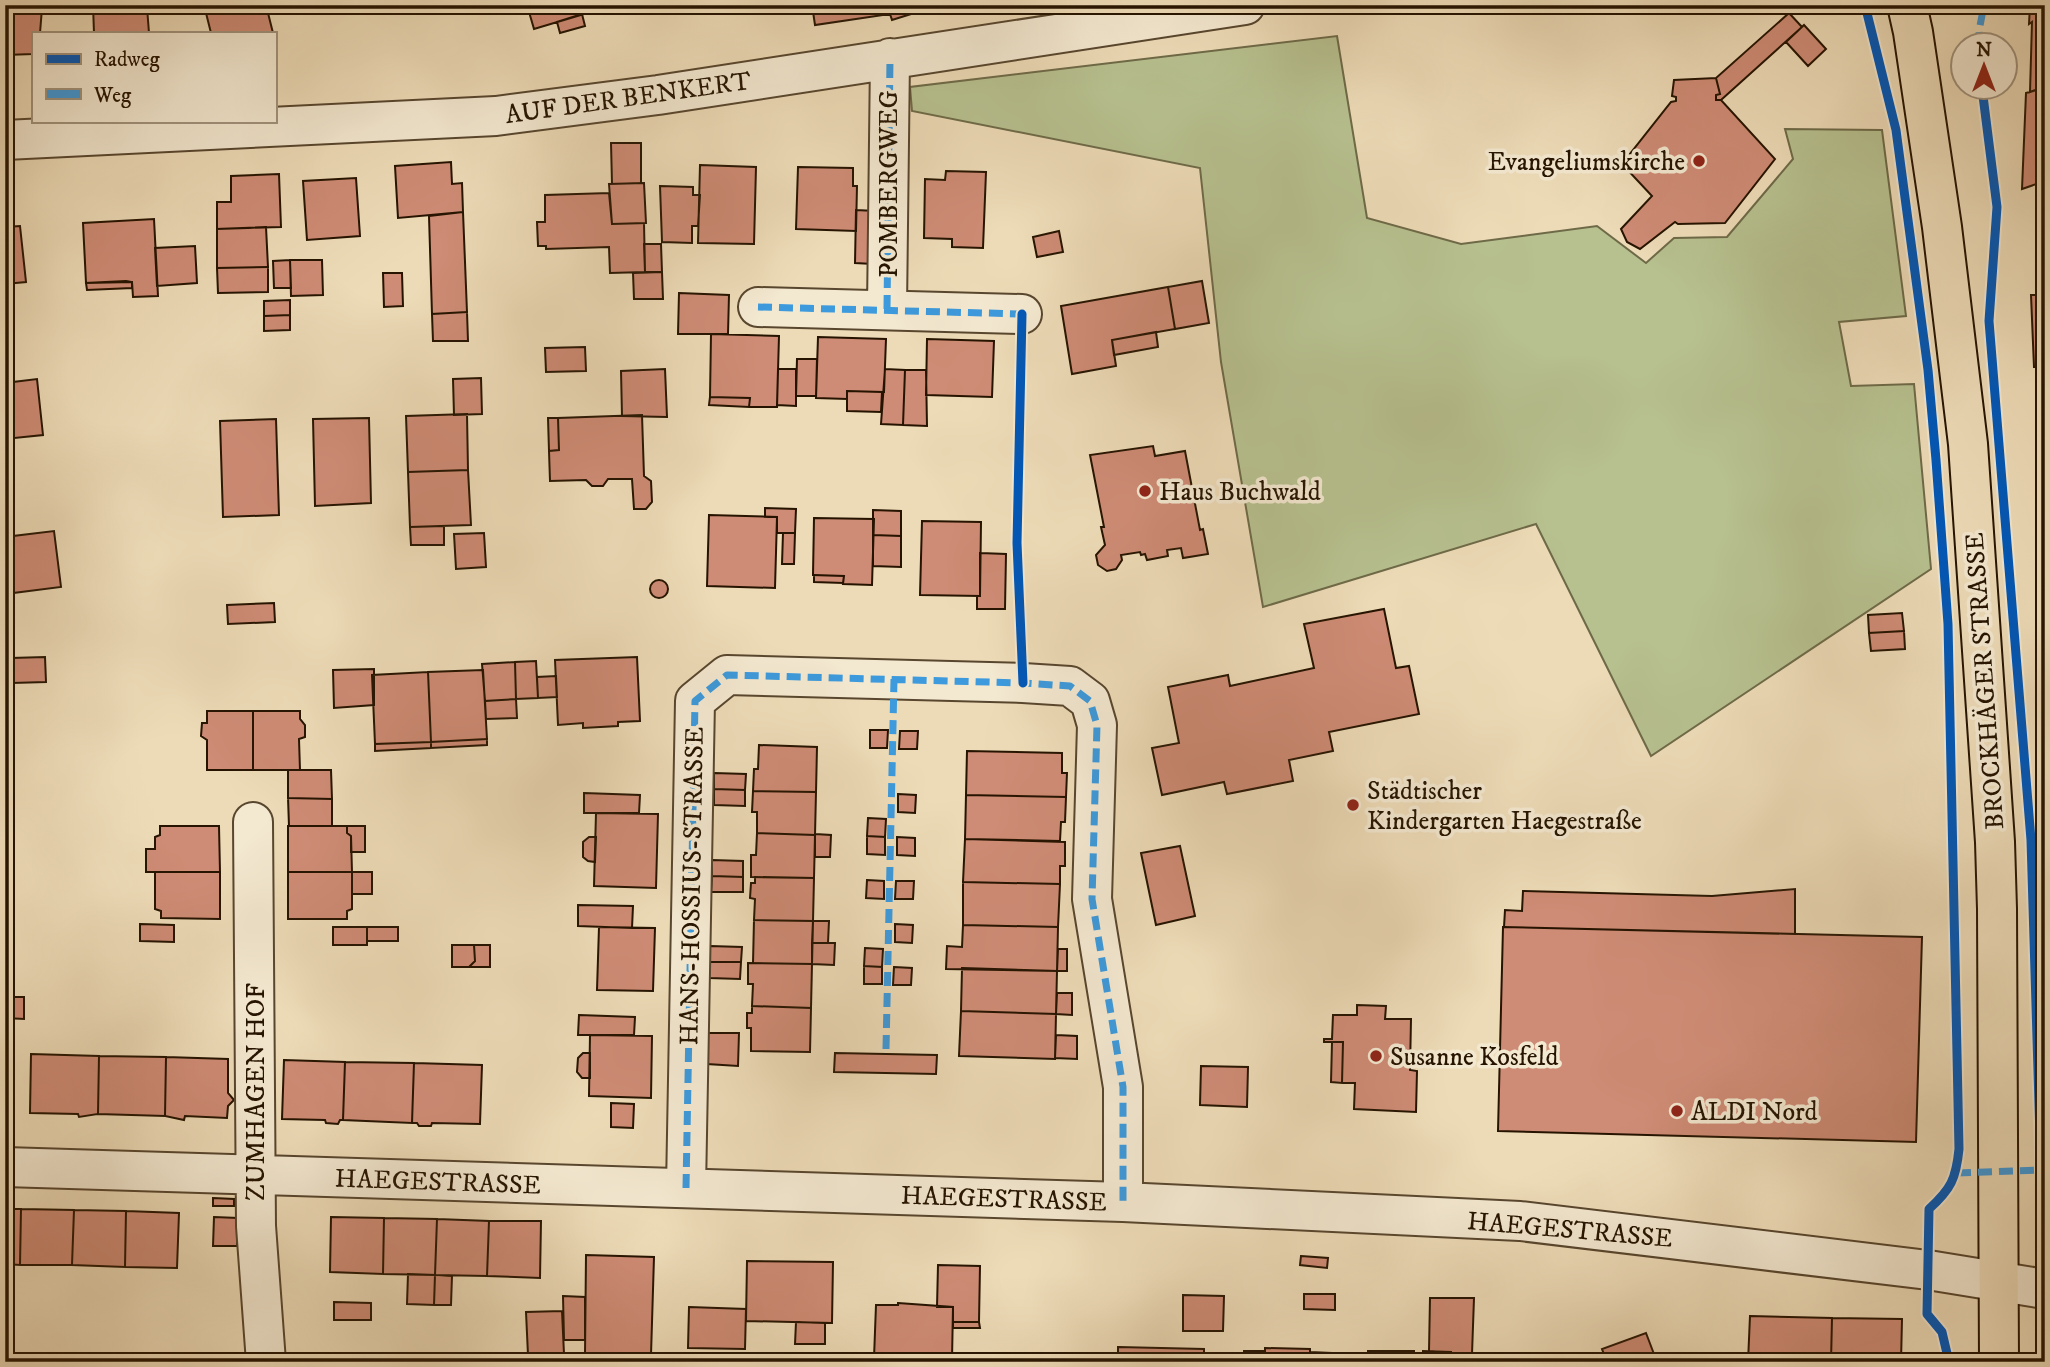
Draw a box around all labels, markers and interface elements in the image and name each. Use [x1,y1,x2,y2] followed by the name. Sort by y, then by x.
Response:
[32,32,276,122] legend
[1948,32,2018,102] north arrow
[1976,39,1992,62] text: N
[94,47,160,73] text: Radweg
[503,65,754,132] street label: AUF DER BENKERT
[93,83,132,109] text: Weg
[873,90,906,278] street label: POMBERGWEG
[1488,146,1685,179] place label: Evangeliumskirche
[1691,153,1707,169] marker: Evangeliumskirche
[1159,476,1321,509] place label: Haus Buchwald
[1137,483,1153,499] marker: Haus Buchwald
[1959,531,2012,831] street label: BROCKHÄGER STRASSE
[673,726,712,1046] street label: HANS-HOSSIUS-STRASSE
[1367,775,1642,838] place label: Städtischer Kindergarten Haegestraße
[1345,797,1361,813] marker: Städtischer Kindergarten Haegestraße
[240,983,273,1201] street label: ZUMHAGEN HOF
[1390,1041,1558,1074] place label: Susanne Kosfeld
[1368,1048,1384,1064] marker: Susanne Kosfeld
[1691,1096,1818,1129] place label: ALDI Nord
[1669,1103,1685,1119] marker: ALDI Nord
[334,1162,542,1203] street label: HAEGESTRASSE
[900,1179,1108,1220] street label: HAEGESTRASSE
[1466,1205,1674,1256] street label: HAEGESTRASSE

